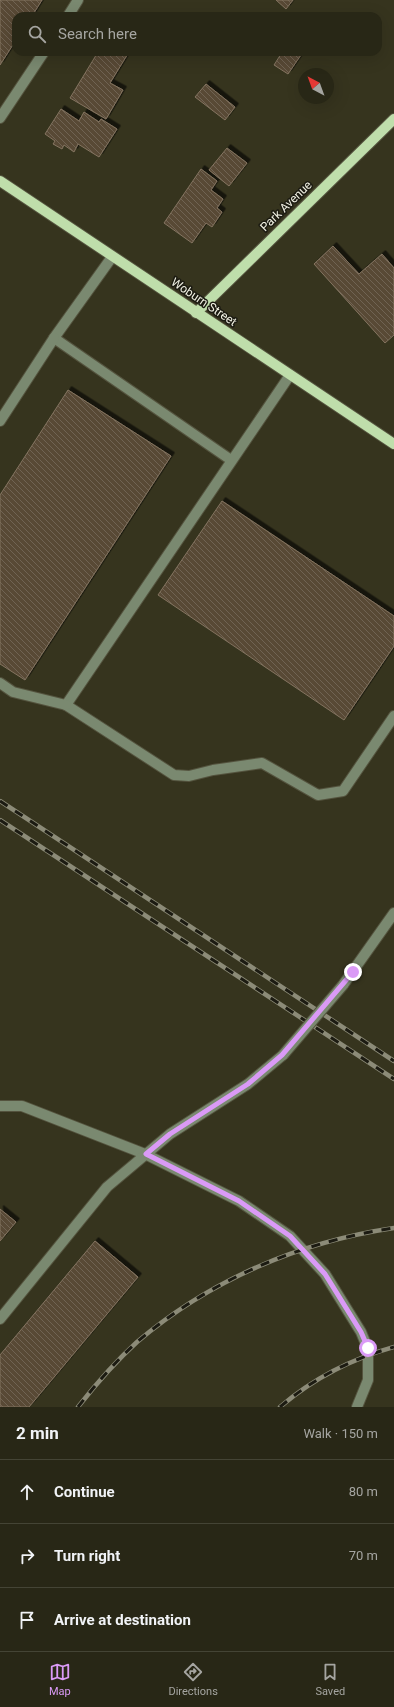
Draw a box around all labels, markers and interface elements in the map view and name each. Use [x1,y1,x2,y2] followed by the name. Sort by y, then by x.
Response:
[12,12,382,56] search box
[26,23,48,45] icon: search
[58,25,137,43] text: Search here
[298,68,334,104] north arrow
[257,178,315,234] street label: Park Avenue
[169,275,239,329] street label: Woburn Street
[344,963,362,981] route end
[359,1339,377,1357] route start
[16,1423,59,1443] text: 2 min
[303,1426,378,1441] text: Walk · 150 m
[16,1481,38,1503] icon: ahead
[54,1483,115,1501] text: Continue
[349,1484,378,1499] text: 80 m
[16,1545,38,1567] icon: right
[54,1547,120,1565] text: Turn right
[349,1548,378,1563] text: 70 m
[16,1609,38,1631] icon: arrive
[54,1611,191,1629] text: Arrive at destination
[49,1661,71,1698] tab: Map
[168,1661,218,1698] tab: Directions
[315,1661,345,1698] tab: Saved

